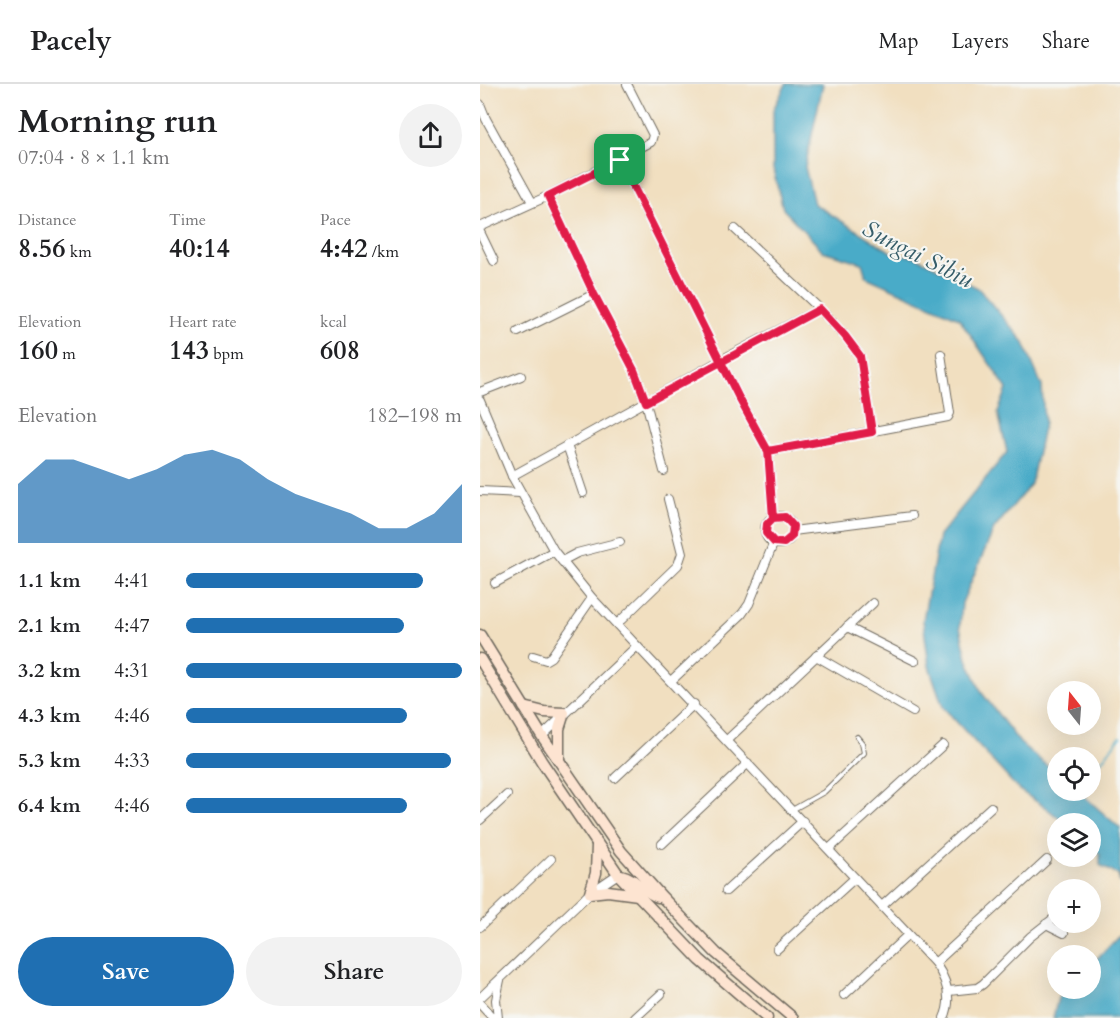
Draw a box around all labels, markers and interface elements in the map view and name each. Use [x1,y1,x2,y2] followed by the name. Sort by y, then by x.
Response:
[30,22,112,60] text: Pacely
[879,27,919,56] text: Map
[952,27,1009,56] text: Layers
[1042,27,1090,56] text: Share
[18,99,218,144] text: Morning run
[399,104,462,167] button: share
[594,134,645,185] pin
[603,143,636,176] icon: arrive
[18,144,170,171] text: 07:04 · 8 × 1.1 km
[18,209,76,231] text: Distance
[169,209,206,231] text: Time
[320,209,351,231] text: Pace
[857,212,979,296] water label: Sungai Sibiu
[18,231,66,266] text: 8.56
[169,231,230,266] text: 40:14
[320,231,368,266] text: 4:42
[66,241,92,263] text: km
[368,241,399,263] text: /km
[18,311,82,333] text: Elevation
[169,311,237,333] text: Heart rate
[320,311,347,333] text: kcal
[18,333,58,368] text: 160
[169,333,209,368] text: 143
[320,333,360,368] text: 608
[58,343,76,365] text: m
[209,343,244,365] text: bpm
[18,402,97,429] text: Elevation
[367,402,462,429] text: 182–198 m
[18,567,81,594] text: 1.1 km
[114,567,150,594] text: 4:41
[18,612,81,639] text: 2.1 km
[114,612,150,639] text: 4:47
[18,657,81,684] text: 3.2 km
[114,657,150,684] text: 4:31
[1047,681,1101,735] north arrow
[1047,681,1101,999] map controls
[18,702,81,729] text: 4.3 km
[114,702,150,729] text: 4:46
[18,747,81,774] text: 5.3 km
[114,747,150,774] text: 4:33
[1047,747,1101,801] button: locate
[18,792,81,819] text: 6.4 km
[114,792,150,819] text: 4:46
[1047,813,1101,867] button: layers
[1047,879,1101,933] button: +
[18,937,234,1006] button: Save
[246,937,462,1006] button: Share
[1047,945,1101,999] button: −

